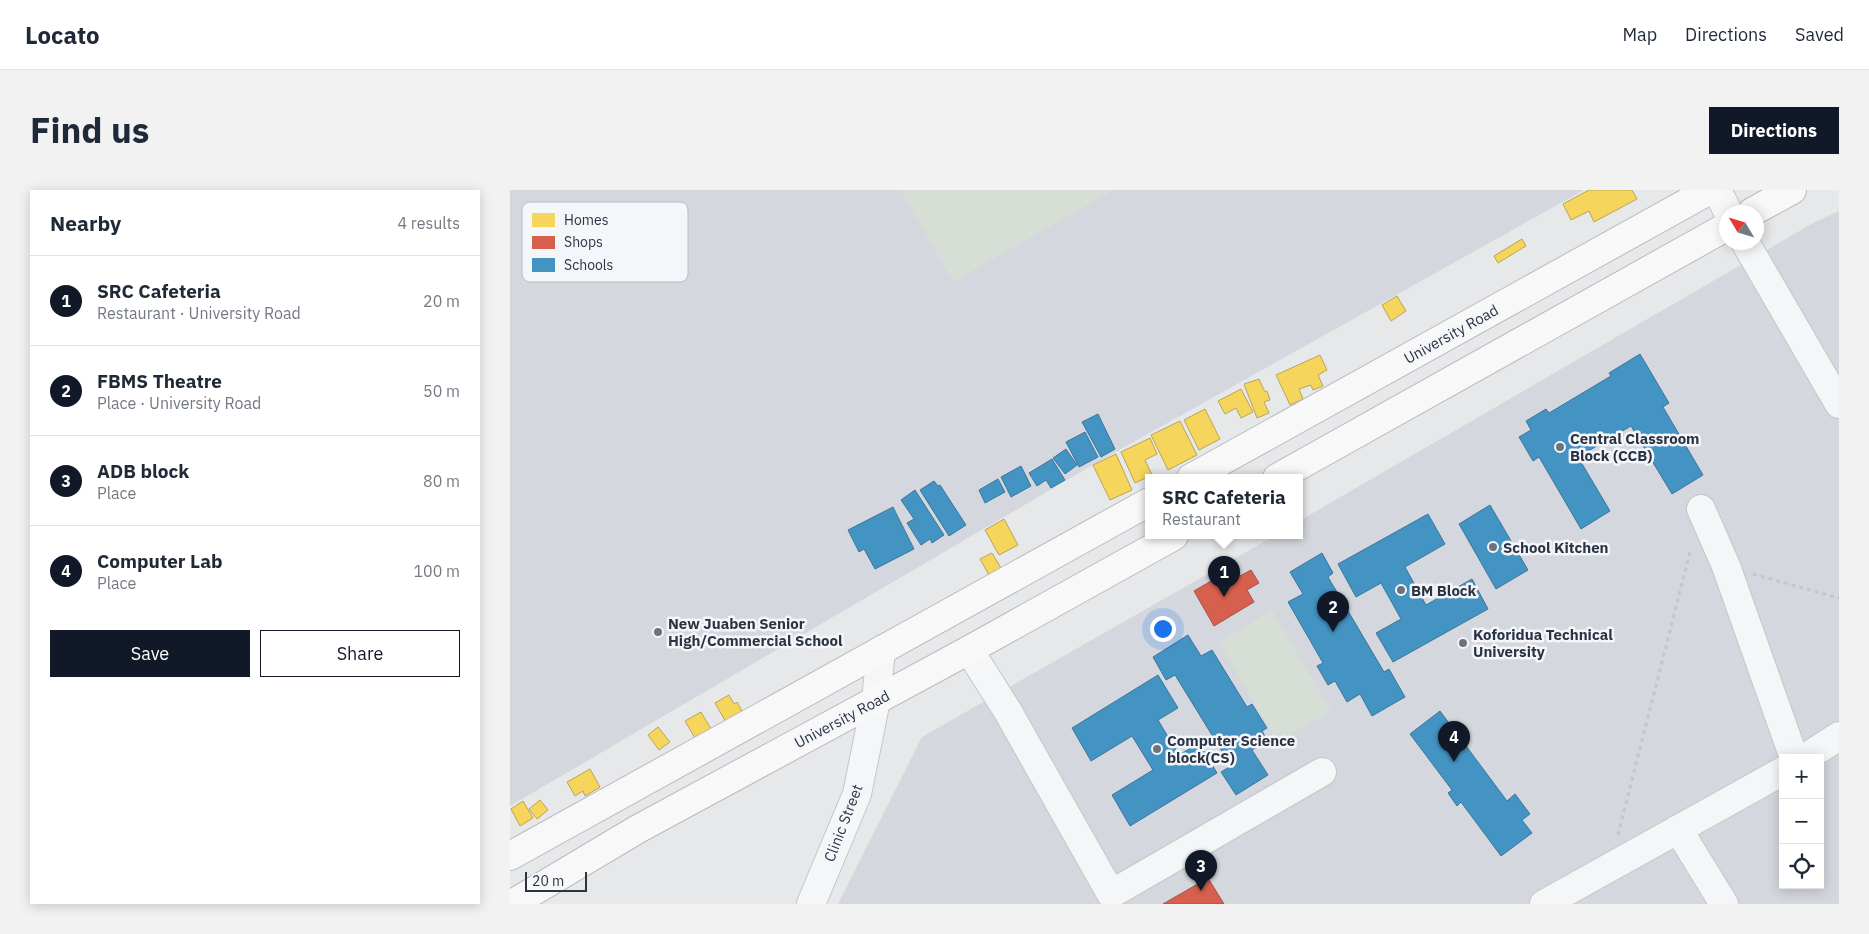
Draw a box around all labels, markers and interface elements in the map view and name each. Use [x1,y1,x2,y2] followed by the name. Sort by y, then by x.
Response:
[25,19,100,51] text: Locato
[1622,23,1657,46] text: Map
[1685,23,1767,46] text: Directions
[1795,23,1844,46] text: Saved
[30,107,149,153] text: Find us
[1709,107,1839,154] button: Directions
[522,202,688,282] legend
[1719,205,1764,250] north arrow
[50,209,121,237] text: Nearby
[564,211,609,229] text: Homes
[397,213,460,233] text: 4 results
[564,233,603,251] text: Shops
[564,256,614,274] text: Schools
[97,279,221,303] text: SRC Cafeteria
[61,291,71,311] text: 1
[423,291,460,311] text: 20 m
[1400,300,1502,368] street label: University Road
[97,303,301,323] text: Restaurant · University Road
[97,369,222,393] text: FBMS Theatre
[61,381,71,401] text: 2
[423,381,460,401] text: 50 m
[97,393,261,413] text: Place · University Road
[1570,429,1700,465] place label: Central Classroom Block (CCB)
[1554,441,1566,453] marker: Central Classroom Block (CCB)
[97,459,189,483] text: ADB block
[61,471,71,491] text: 3
[423,471,460,491] text: 80 m
[1145,474,1303,539] popup
[97,483,136,503] text: Place
[1162,485,1286,509] text: SRC Cafeteria
[1162,509,1241,529] text: Restaurant
[1503,538,1609,557] place label: School Kitchen
[1487,541,1499,553] marker: School Kitchen
[97,549,223,573] text: Computer Lab
[1208,556,1240,597] pin: 1
[61,561,71,581] text: 4
[413,561,460,581] text: 100 m
[97,573,136,593] text: Place
[1411,581,1477,600] place label: BM Block
[1395,584,1407,596] marker: BM Block
[1317,591,1349,632] pin: 2
[668,614,843,650] place label: New Juaben Senior High/Commercial School
[1150,616,1176,642] your location
[1473,625,1613,661] place label: Koforidua Technical University
[652,626,664,638] marker: New Juaben Senior High/Commercial School
[50,630,250,677] button: Save
[260,630,460,677] button: Share
[1457,637,1469,649] marker: Koforidua Technical University
[791,686,893,752] street label: University Road
[1438,721,1470,762] pin: 4
[1167,731,1295,767] place label: Computer Science block(CS)
[1151,743,1163,755] marker: Computer Science block(CS)
[1779,754,1824,889] map controls
[1779,754,1824,799] button: +
[819,781,867,865] street label: Clinic Street
[1779,799,1824,844] button: −
[1779,844,1824,889] button: locate
[1185,850,1217,891] pin: 3
[525,869,588,892] scale bar
[532,872,564,890] text: 20 m

